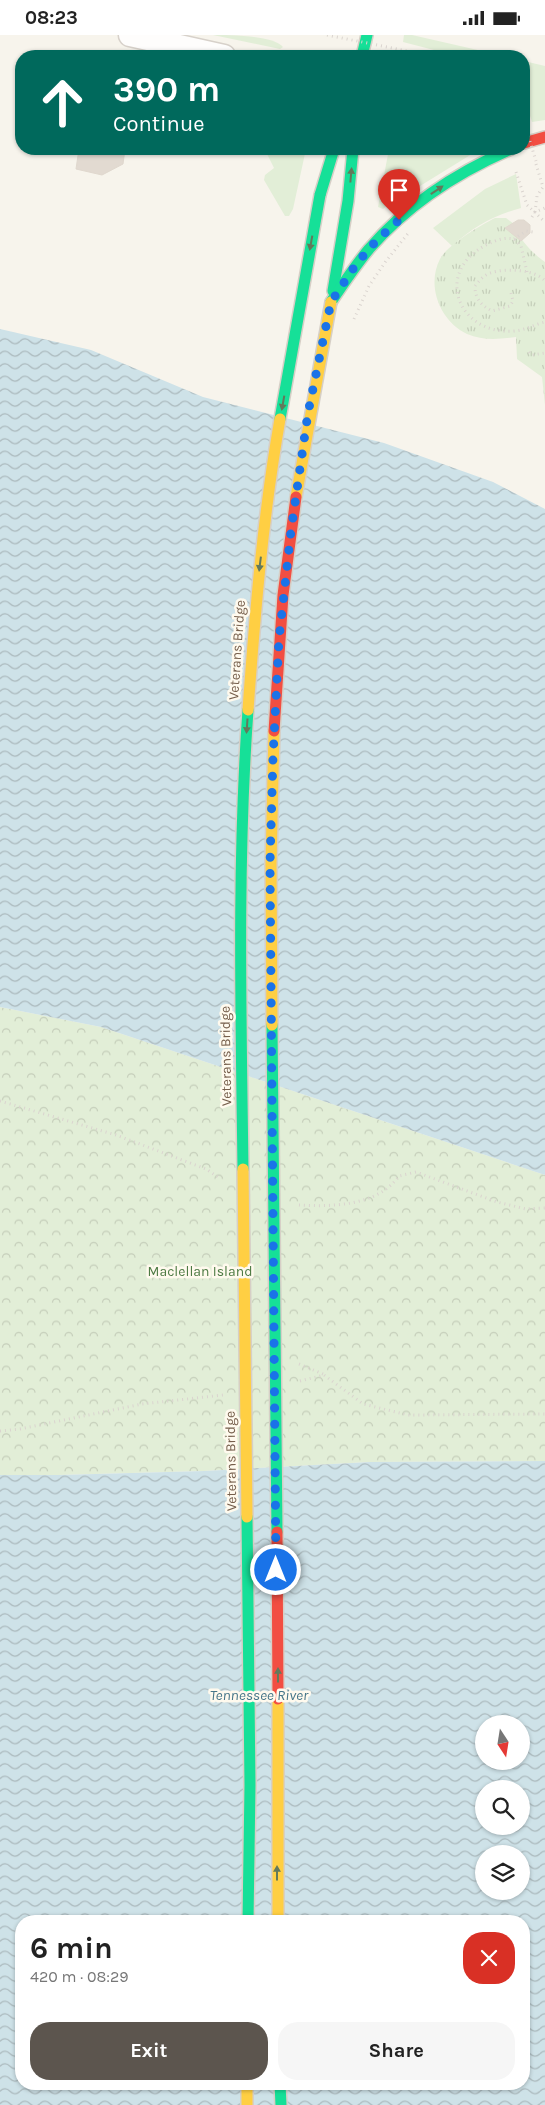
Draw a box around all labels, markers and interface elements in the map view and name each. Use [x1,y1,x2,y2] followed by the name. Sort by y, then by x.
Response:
[25,7,78,29] text: 08:23
[113,69,220,110] text: 390 m
[30,70,95,135] icon: ahead
[113,111,205,137] text: Continue
[347,166,355,182] one-way arrow
[378,169,420,220] pin
[385,176,413,204] icon: arrive
[431,185,444,195] one-way arrow
[307,236,315,252] one-way arrow
[278,396,286,412] one-way arrow
[256,556,264,572] one-way arrow
[225,599,249,701] street label: Veterans Bridge
[242,718,250,734] one-way arrow
[217,1006,235,1106] street label: Veterans Bridge
[148,1263,252,1280] park label: Maclellan Island
[222,1411,240,1511] street label: Veterans Bridge
[249,1543,301,1595] position arrow
[274,1667,282,1683] one-way arrow
[210,1686,309,1704] water label: Tennessee River
[475,1715,530,1770] north arrow
[475,1715,530,1900] map controls
[475,1780,530,1835] button: search
[475,1845,530,1900] button: layers
[273,1864,281,1880] one-way arrow
[30,1930,113,1966] text: 6 min
[463,1932,515,1984] button: close
[30,1967,129,1986] text: 420 m · 08:29
[30,2022,268,2080] button: Exit
[278,2022,515,2080] button: Share

